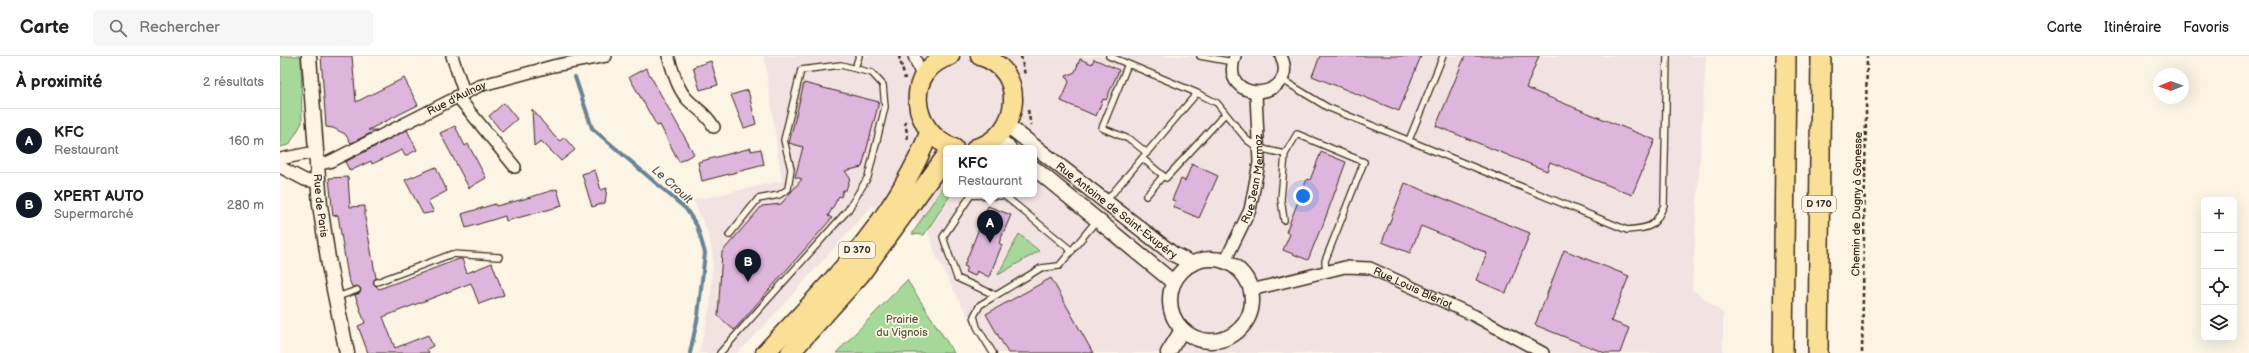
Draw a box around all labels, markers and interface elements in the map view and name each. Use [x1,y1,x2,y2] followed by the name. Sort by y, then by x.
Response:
[93,10,373,46] search box
[20,16,69,39] text: Carte
[107,17,129,39] icon: search
[139,18,220,37] text: Rechercher
[2047,19,2082,36] text: Carte
[2104,19,2161,36] text: Itinéraire
[2183,19,2229,36] text: Favoris
[2153,68,2189,104] north arrow
[16,72,102,92] text: À proximité
[203,74,264,90] text: 2 résultats
[425,78,487,118] street label: Rue d'Aulnay
[54,123,84,142] text: KFC
[1849,131,1865,277] street label: Chemin de Dugny à Gonesse
[25,133,33,149] text: A
[229,133,264,149] text: 160 m
[1238,133,1266,226] street label: Rue Jean Mermoz
[54,142,119,158] text: Restaurant
[943,145,1037,197] popup
[958,154,988,173] text: KFC
[1054,159,1179,261] street label: Rue Antoine de Saint-Exupéry
[649,163,696,207] water label: Le Croult
[311,173,331,239] street label: Rue de Paris
[958,173,1022,189] text: Restaurant
[1293,186,1313,206] your location
[54,187,144,206] text: XPERT AUTO
[1802,196,1836,212] road number: D 170
[24,197,34,213] text: B
[227,197,264,213] text: 280 m
[2201,197,2237,341] map controls
[2201,197,2237,233] button: +
[54,206,134,222] text: Supermarché
[977,210,1003,243] pin: A
[2201,233,2237,269] button: −
[839,242,875,258] road number: D 370
[735,249,761,282] pin: B
[1371,264,1455,312] street label: Rue Louis Blériot
[2201,269,2237,305] button: locate
[2201,305,2237,341] button: layers
[876,313,928,339] park label: Prairie du Vignois

